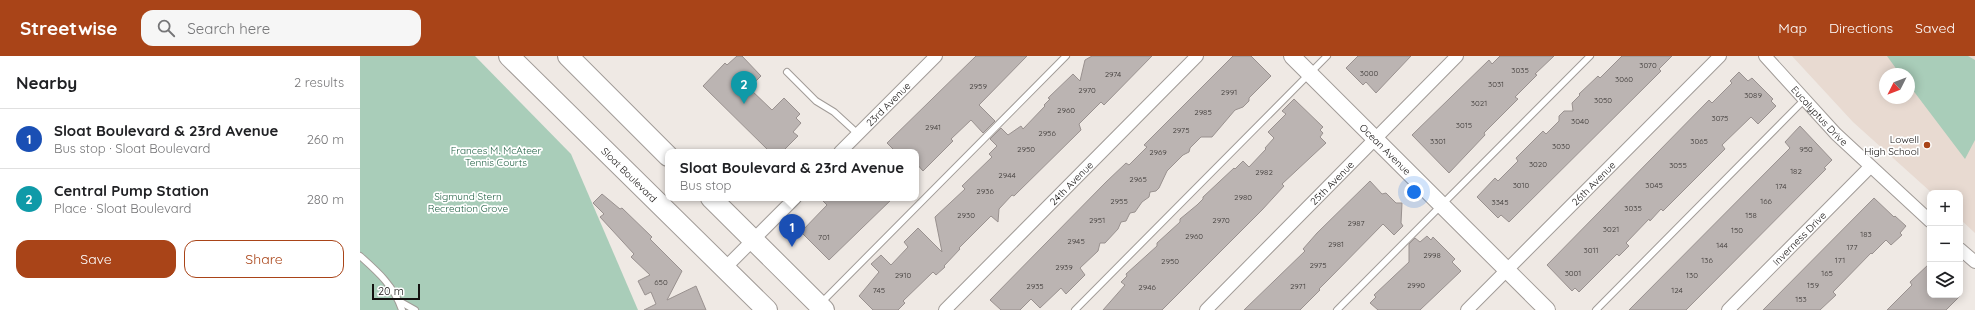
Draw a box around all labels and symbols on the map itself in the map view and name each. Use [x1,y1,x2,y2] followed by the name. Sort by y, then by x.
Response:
[1639,60,1657,70] house number: 3070
[1511,65,1529,75] house number: 3035
[1360,68,1378,78] house number: 3000
[1879,68,1915,104] north arrow
[1105,69,1121,79] house number: 2974
[731,71,757,104] pin: 2
[1615,74,1633,84] house number: 3060
[863,79,913,129] street label: 23rd Avenue
[1488,79,1504,89] house number: 3031
[969,81,987,91] house number: 2959
[1789,83,1851,149] street label: Eucalyptus Drive
[1078,85,1096,95] house number: 2970
[1221,87,1237,97] house number: 2991
[1744,90,1762,100] house number: 3089
[1594,95,1612,105] house number: 3050
[1471,98,1487,108] house number: 3021
[1057,105,1075,115] house number: 2960
[1194,107,1212,117] house number: 2985
[1712,113,1728,123] house number: 3075
[1571,116,1589,126] house number: 3040
[1456,120,1472,130] house number: 3015
[1357,121,1414,178] street label: Ocean Avenue
[925,122,941,132] house number: 2941
[1172,125,1190,135] house number: 2975
[1038,128,1056,138] house number: 2956
[1864,133,1919,158] place label: Lowell High School
[1430,136,1446,146] house number: 3301
[1690,136,1708,146] house number: 3065
[1922,140,1932,150] marker: Lowell High School
[1552,141,1570,151] house number: 3030
[451,144,541,169] park label: Frances M. McAteer Tennis Courts
[599,144,660,205] street label: Sloat Boulevard
[1017,144,1035,154] house number: 2950
[1799,144,1813,154] house number: 950
[1149,147,1167,157] house number: 2969
[1046,158,1096,208] street label: 24th Avenue
[1307,158,1357,208] street label: 25th Avenue
[1569,158,1618,208] street label: 26th Avenue
[1529,159,1547,169] house number: 3020
[1669,160,1687,170] house number: 3055
[1790,166,1802,176] house number: 182
[1255,167,1273,177] house number: 2982
[998,170,1016,180] house number: 2944
[1129,174,1147,184] house number: 2965
[1513,180,1530,190] house number: 3010
[1645,180,1663,190] house number: 3045
[1776,181,1786,191] house number: 174
[1404,182,1424,202] your location
[976,186,994,196] house number: 2936
[428,190,509,215] park label: Sigmund Stern Recreation Grove
[1234,192,1252,202] house number: 2980
[1110,196,1128,206] house number: 2955
[1760,196,1772,206] house number: 166
[1491,197,1509,207] house number: 3345
[1624,203,1642,213] house number: 3035
[1770,208,1829,268] street label: Inverness Drive
[957,210,975,220] house number: 2930
[1745,210,1757,220] house number: 158
[779,214,805,247] pin: 1
[1089,215,1105,225] house number: 2951
[1212,215,1230,225] house number: 2970
[1347,218,1365,228] house number: 2987
[1603,224,1619,234] house number: 3021
[1731,225,1743,235] house number: 150
[1860,229,1872,239] house number: 183
[1185,231,1203,241] house number: 2960
[818,232,830,242] house number: 701
[1067,236,1085,246] house number: 2945
[1328,239,1344,249] house number: 2981
[1716,240,1728,250] house number: 144
[1846,242,1858,252] house number: 177
[1584,245,1598,255] house number: 3011
[1423,250,1441,260] house number: 2998
[1701,255,1713,265] house number: 136
[1835,255,1845,265] house number: 171
[1161,256,1179,266] house number: 2950
[1309,260,1327,270] house number: 2975
[1055,262,1073,272] house number: 2939
[1565,268,1581,278] house number: 3001
[1821,268,1833,278] house number: 165
[895,270,912,280] house number: 2910
[1686,270,1698,280] house number: 130
[654,277,668,287] house number: 650
[1407,280,1425,290] house number: 2990
[1807,280,1819,290] house number: 159
[1026,281,1044,291] house number: 2935
[1290,281,1306,291] house number: 2971
[372,282,420,301] scale bar
[1138,282,1156,292] house number: 2946
[873,285,885,295] house number: 745
[1671,285,1683,295] house number: 124
[1795,294,1807,304] house number: 153

